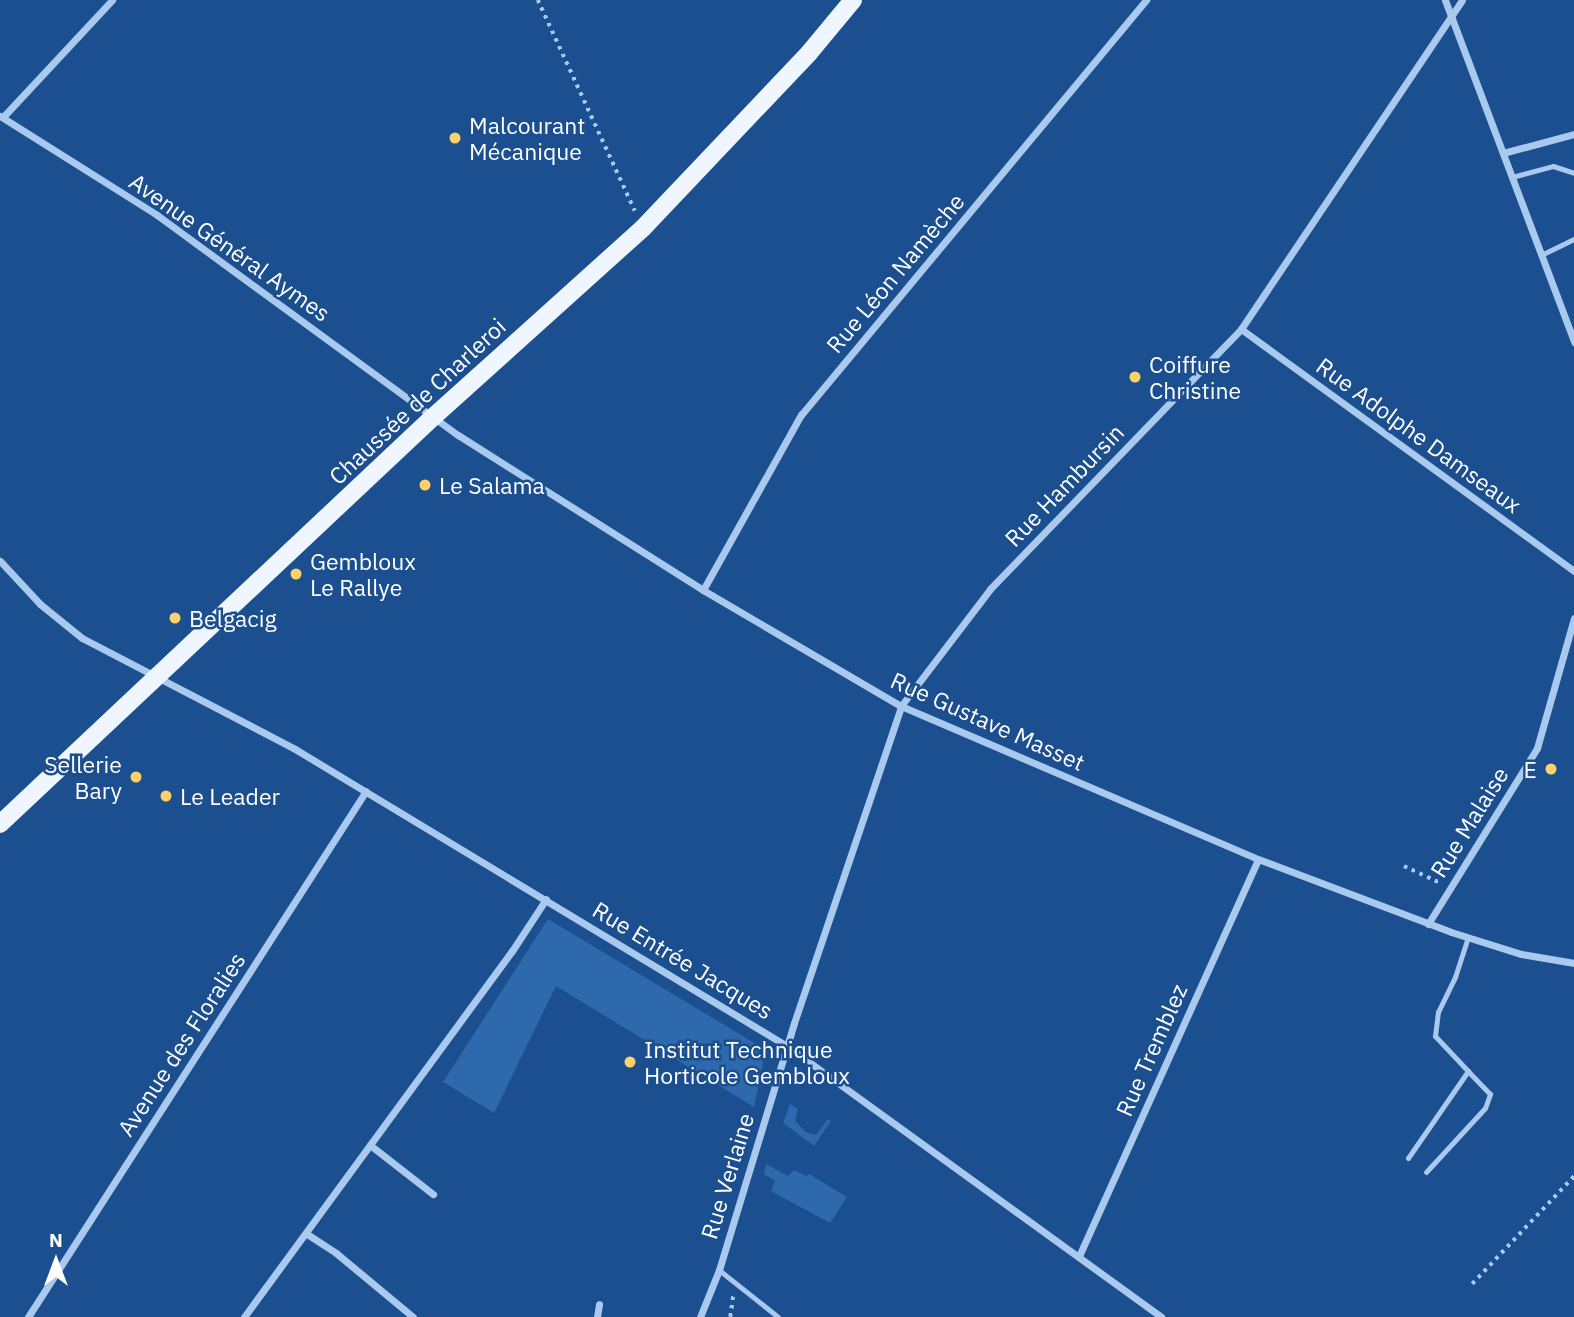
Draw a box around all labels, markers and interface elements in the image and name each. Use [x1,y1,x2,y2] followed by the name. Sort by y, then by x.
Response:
[469,111,585,165] place label: Malcourant Mécanique
[447,130,463,146] marker: Malcourant Mécanique
[124,167,336,327] street label: Avenue Général Aymes
[820,188,970,358] street label: Rue Léon Namèche
[323,312,511,490] street label: Chaussée de Charleroi
[1149,350,1241,404] place label: Coiffure Christine
[1311,351,1527,519] street label: Rue Adolphe Damseaux
[1127,369,1143,385] marker: Coiffure Christine
[999,418,1129,552] street label: Rue Hambursin
[439,471,545,499] place label: Le Salama
[417,477,433,493] marker: Le Salama
[310,547,416,601] place label: Gembloux Le Rallye
[288,566,304,582] marker: Gembloux Le Rallye
[189,604,277,632] place label: Belgacig
[167,610,183,626] marker: Belgacig
[887,666,1089,776] street label: Rue Gustave Masset
[44,750,122,804] place label: Sellerie Bary
[1524,755,1537,783] place label: E
[1543,761,1559,777] marker: E
[1424,762,1514,882] street label: Rue Malaise
[128,769,144,785] marker: Sellerie Bary
[180,782,280,810] place label: Le Leader
[158,788,174,804] marker: Le Leader
[588,895,778,1025] street label: Rue Entrée Jacques
[111,947,251,1141] street label: Avenue des Floralies
[1110,980,1192,1120] street label: Rue Tremblez
[644,1035,850,1089] place label: Institut Technique Horticole Gembloux
[622,1054,638,1070] marker: Institut Technique Horticole Gembloux
[695,1110,759,1242] street label: Rue Verlaine
[21,1226,91,1296] north arrow
[49,1228,63,1252] text: N

